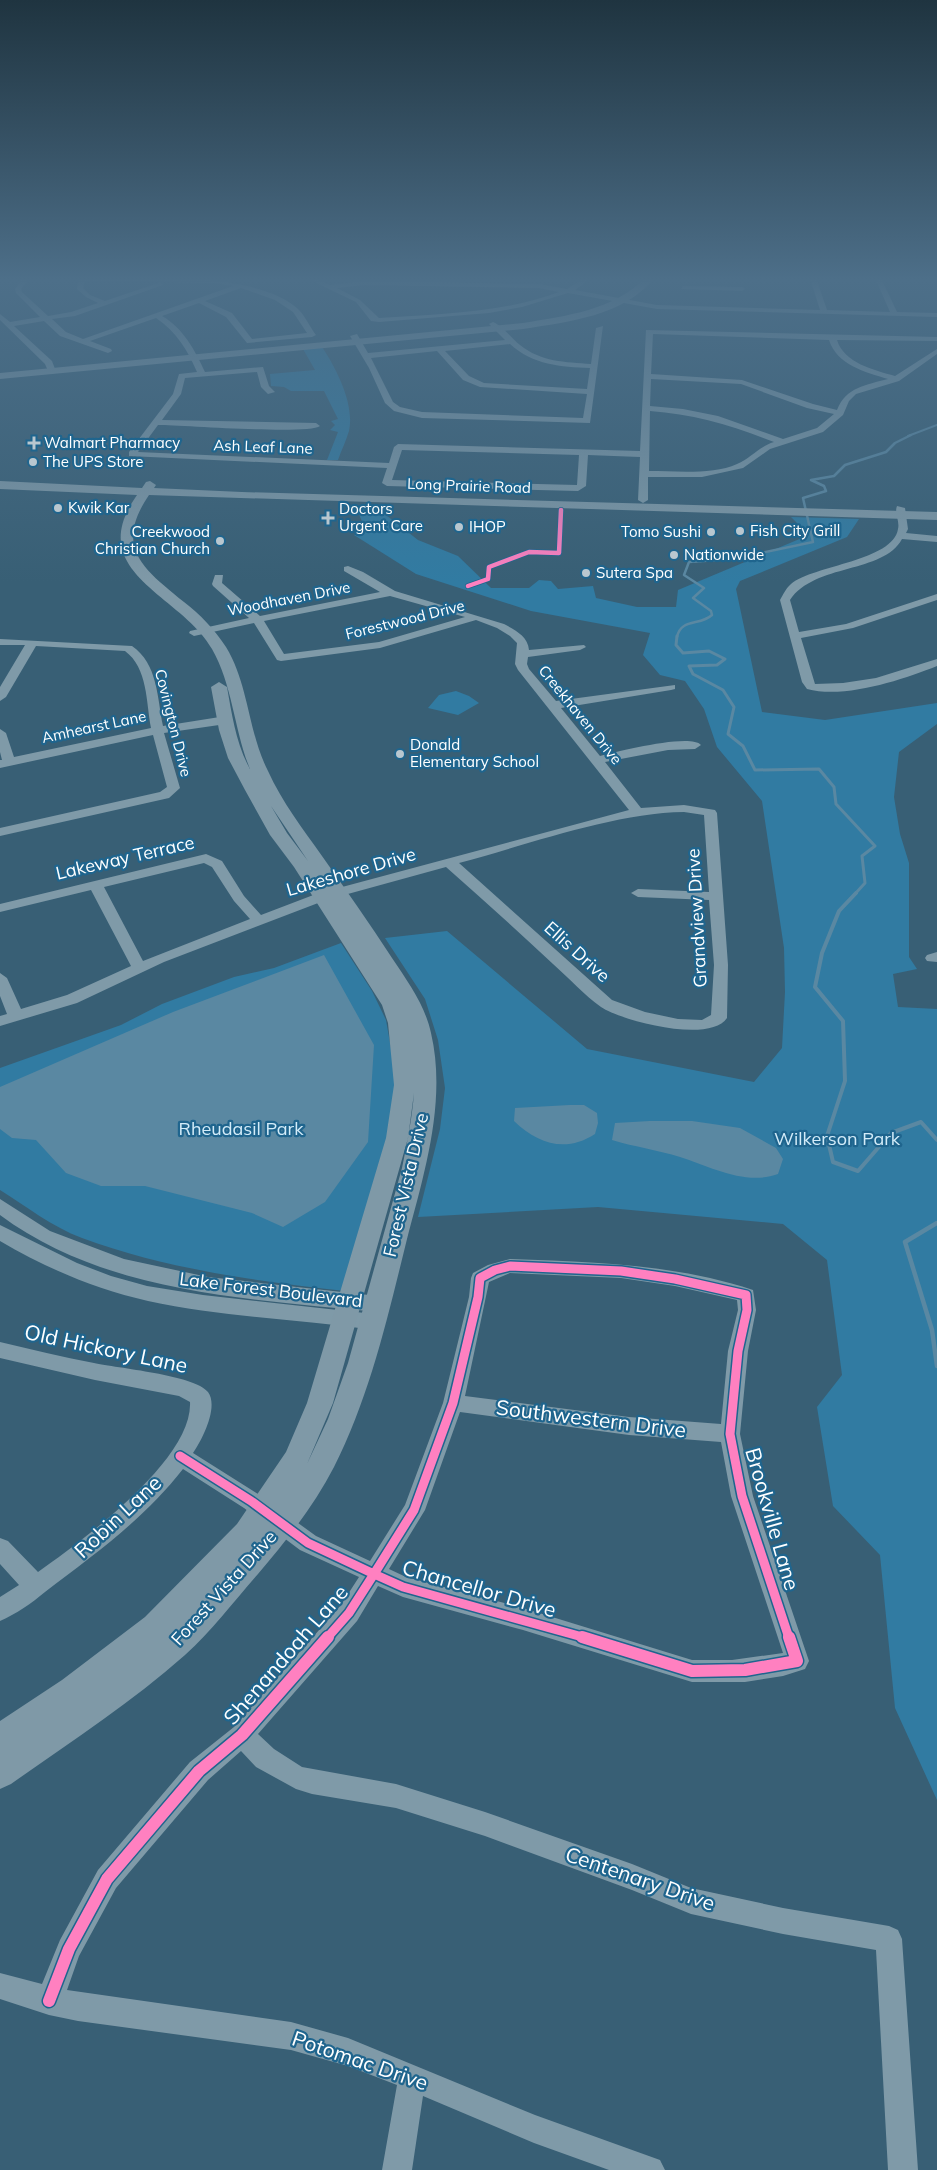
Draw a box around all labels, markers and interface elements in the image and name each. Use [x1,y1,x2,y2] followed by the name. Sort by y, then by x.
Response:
[44,433,180,452] place label: Walmart Pharmacy
[213,435,313,458] street label: Ash Leaf Lane
[28,437,40,449] marker: Walmart Pharmacy
[43,452,143,471] place label: The UPS Store
[27,456,39,468] marker: The UPS Store
[407,474,531,497] street label: Long Prairie Road
[68,498,130,517] place label: Kwik Kar
[339,499,423,535] place label: Doctors Urgent Care
[52,502,64,514] marker: Kwik Kar
[321,511,335,525] marker: Doctors Urgent Care
[469,517,506,536] place label: IHOP
[453,521,465,533] marker: IHOP
[750,521,840,540] place label: Fish City Grill
[95,522,210,558] place label: Creekwood Christian Church
[621,522,701,541] place label: Tomo Sushi
[734,525,746,537] marker: Fish City Grill
[705,526,717,538] marker: Tomo Sushi
[214,535,226,547] marker: Creekwood Christian Church
[684,545,764,564] place label: Nationwide
[668,549,680,561] marker: Nationwide
[596,563,673,582] place label: Sutera Spa
[580,567,592,579] marker: Sutera Spa
[226,577,352,620] street label: Woodhaven Drive
[343,596,466,644] street label: Forestwood Drive
[535,661,626,768] street label: Creekhaven Drive
[151,667,196,779] street label: Covington Drive
[40,706,148,747] street label: Amhearst Lane
[410,735,539,771] place label: Donald Elementary School
[394,748,406,760] marker: Donald Elementary School
[53,830,196,885] street label: Lakeway Terrace
[283,842,418,901] street label: Lakeshore Drive
[681,848,712,988] street label: Grandview Drive
[540,916,615,987] street label: Ellis Drive
[378,1111,433,1259] street label: Forest Vista Drive
[179,1117,304,1140] park label: Rheudasil Park
[774,1127,901,1150] park label: Wilkerson Park
[178,1267,364,1312] street label: Lake Forest Boulevard
[22,1318,190,1378] street label: Old Hickory Lane
[495,1393,688,1443] street label: Southwestern Drive
[740,1444,806,1593] street label: Brookville Lane
[68,1469,166,1563] street label: Robin Lane
[166,1525,281,1650] street label: Forest Vista Drive
[399,1554,559,1622] street label: Chancellor Drive
[217,1579,353,1730] street label: Shenandoah Lane
[562,1840,719,1916] street label: Centenary Drive
[289,2025,432,2095] street label: Potomac Drive

